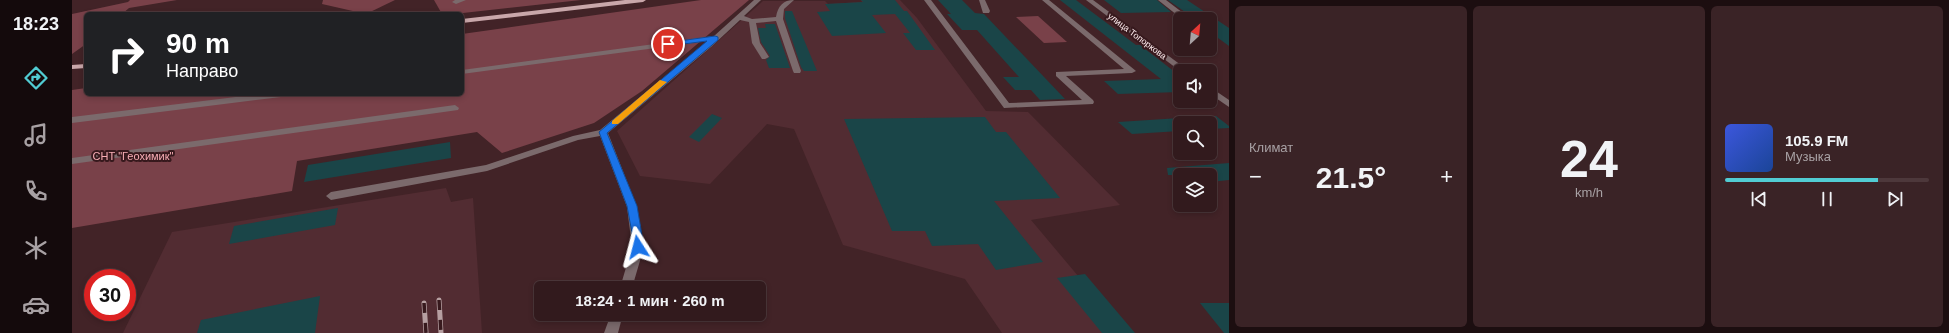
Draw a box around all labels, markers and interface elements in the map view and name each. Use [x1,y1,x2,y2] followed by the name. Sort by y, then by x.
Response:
[1106,11,1168,61] street label: улица Топоркова
[1173,12,1217,56] north arrow
[1173,12,1217,212] map controls
[13,14,59,34] text: 18:23
[651,27,685,61] pin
[100,28,152,80] icon: right
[166,28,230,59] text: 90 m
[657,33,679,55] icon: arrive
[166,61,238,81] text: Направо
[22,64,50,92] icon: directions
[1173,64,1217,108] button: sound
[1173,116,1217,160] button: search
[22,121,50,149] icon: music
[1560,130,1618,188] text: 24
[1785,132,1848,149] text: 105.9 FM
[1249,140,1293,155] text: Климат
[1785,149,1831,164] text: Музыка
[93,150,174,162] park label: СНТ "Геохимик"
[1316,161,1386,194] text: 21.5°
[1249,164,1262,189] text: −
[1440,164,1453,189] text: +
[1173,168,1217,212] button: layers
[22,177,50,205] icon: phone
[1575,185,1603,200] text: km/h
[1748,188,1770,210] icon: previous
[1816,188,1838,210] icon: pause
[1884,188,1906,210] icon: next
[617,226,659,268] position arrow
[22,234,50,262] icon: climate
[84,269,136,321] speed limit sign: 30
[22,291,50,319] icon: car
[575,292,725,309] text: 18:24 · 1 мин · 260 m

